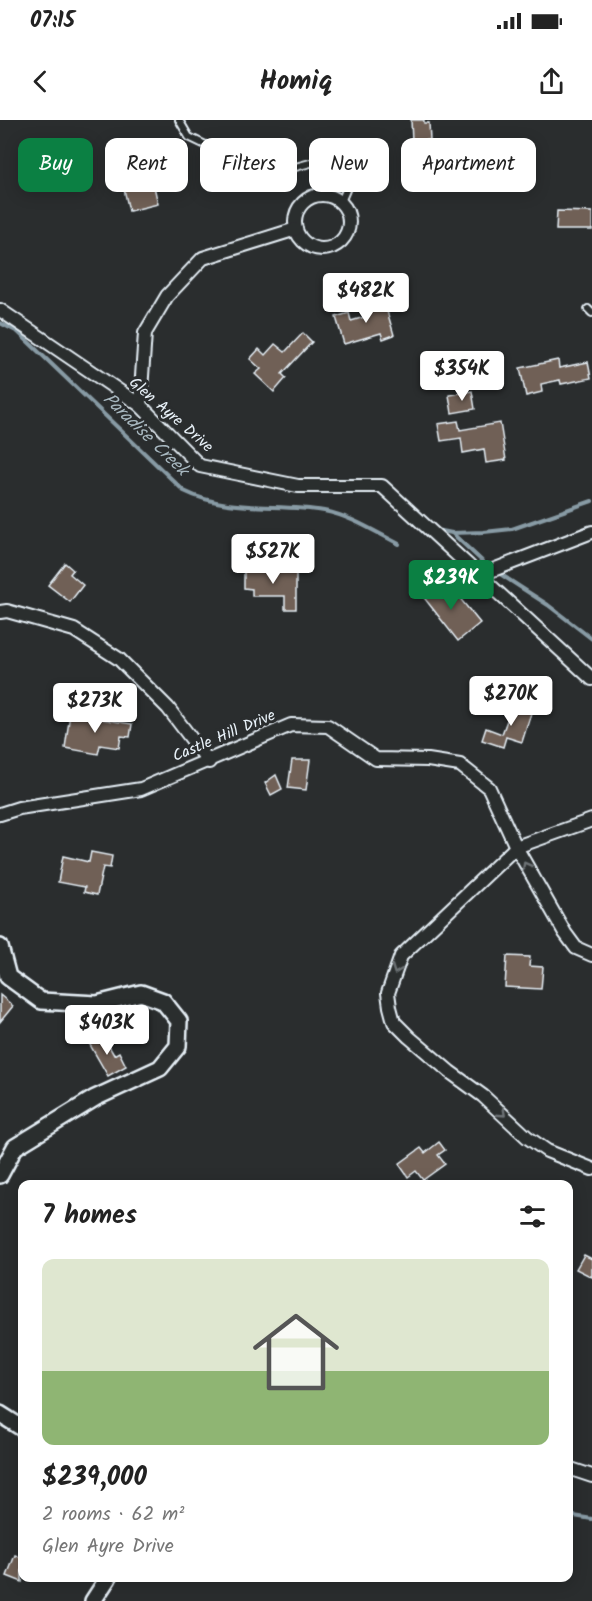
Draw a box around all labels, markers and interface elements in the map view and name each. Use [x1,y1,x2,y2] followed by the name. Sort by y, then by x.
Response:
[30,4,75,39] text: 07:15
[259,60,333,103] text: Homiq
[24,65,57,98] icon: back
[535,65,568,98] icon: share
[18,138,93,192] chip: Buy
[105,138,188,192] chip: Rent
[200,138,297,192] chip: Filters
[309,138,389,192] chip: New
[401,138,536,192] chip: Apartment
[324,273,408,324] pin: $482K
[337,276,395,308] text: $482K
[420,351,504,402] pin: $354K
[434,354,490,386] text: $354K
[123,371,219,459] street label: Glen Ayre Drive
[95,386,197,485] water label: Paradise Creek
[231,534,315,585] pin: $527K
[245,537,301,569] text: $527K
[409,560,493,611] pin: $239K
[423,563,479,595] text: $239K
[469,676,553,727] pin: $270K
[483,679,539,711] text: $270K
[53,683,137,734] pin: $273K
[67,686,123,718] text: $273K
[169,703,279,769] street label: Castle Hill Drive
[522,861,534,872] one-way arrow
[391,963,403,974] one-way arrow
[65,1005,149,1056] pin: $403K
[79,1008,135,1040] text: $403K
[495,1106,505,1117] one-way arrow
[42,1195,137,1237] text: 7 homes
[516,1200,549,1233] icon: filters
[242,1298,350,1406] icon: home
[42,1457,147,1499] text: $239,000
[42,1499,184,1531] text: 2 rooms · 62 m²
[42,1531,174,1563] text: Glen Ayre Drive

